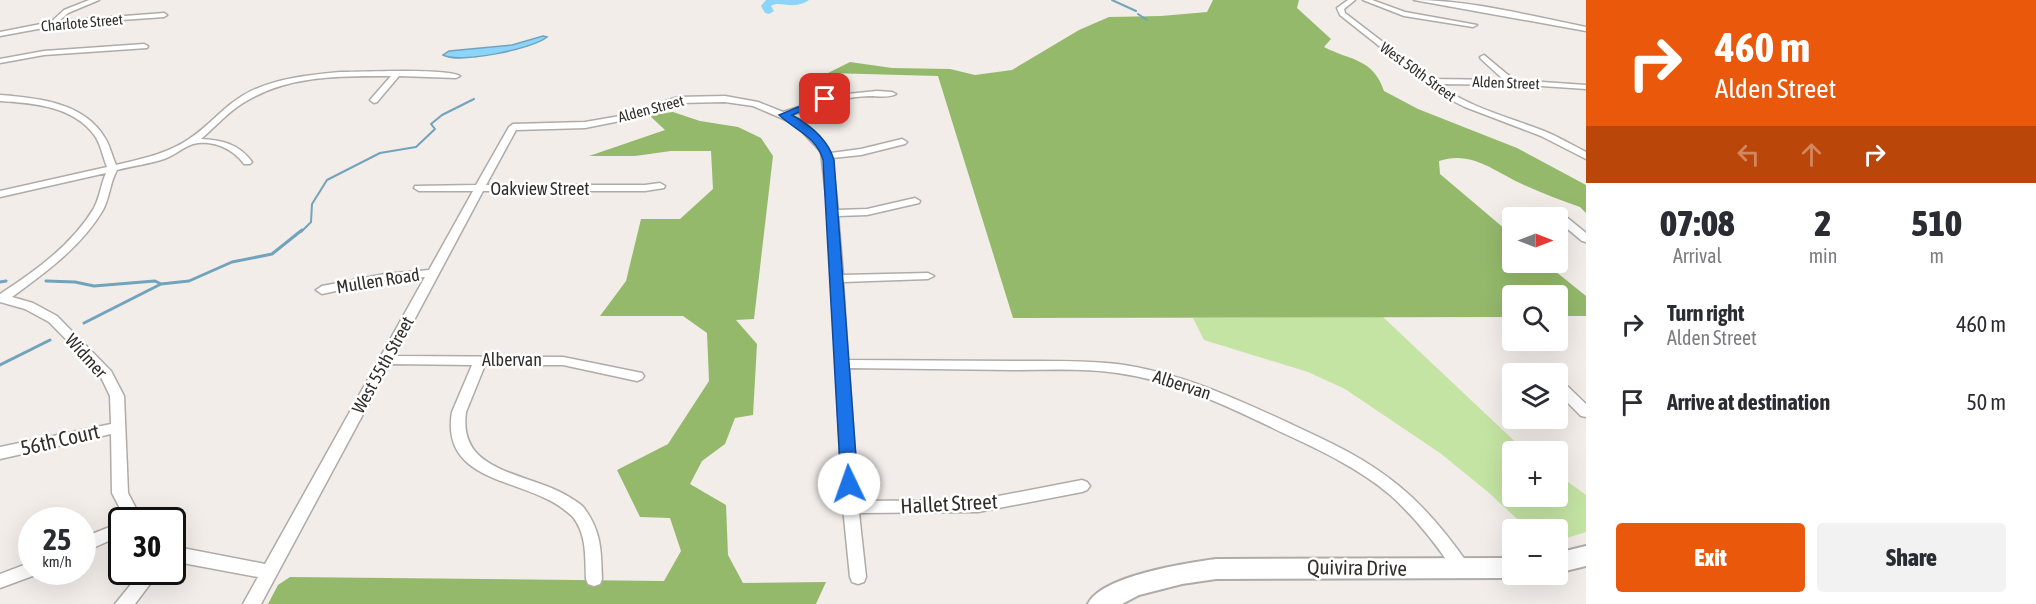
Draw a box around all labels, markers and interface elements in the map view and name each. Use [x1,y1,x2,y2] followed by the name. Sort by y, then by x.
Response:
[40,10,124,35] street label: Charlote Street
[1715,23,1810,71] text: 460 m
[1616,24,1694,102] icon: right
[1377,38,1460,105] street label: West 50th Street
[799,73,850,124] pin
[1472,73,1540,92] street label: Alden Street
[1715,73,1836,104] text: Alden Street
[808,82,841,115] icon: arrive
[616,92,686,125] street label: Alden Street
[1732,138,1765,171] icon: left
[1795,138,1828,171] icon: ahead
[1858,138,1891,171] icon: right
[490,178,590,199] street label: Oakview Street
[1660,202,1735,244] text: 07:08
[1815,202,1831,244] text: 2
[1911,202,1962,244] text: 510
[1502,207,1568,273] north arrow
[1502,207,1568,585] map controls
[1673,244,1722,267] text: Arrival
[1809,244,1837,267] text: min
[1929,244,1944,267] text: m
[335,264,421,297] street label: Mullen Road
[1502,285,1568,351] button: search
[1667,300,1744,326] text: Turn right
[1616,308,1649,341] icon: right
[1956,311,2006,337] text: 460 m
[347,313,418,417] street label: West 55th Street
[1667,326,1757,349] text: Alden Street
[61,329,112,383] street label: Widmer
[482,349,542,370] street label: Albervan
[1502,363,1568,429] button: layers
[1150,365,1214,404] street label: Albervan
[1616,386,1649,419] icon: arrive
[1667,389,1830,415] text: Arrive at destination
[1966,389,2006,415] text: 50 m
[18,418,102,460] street label: 56th Court
[1502,441,1568,507] button: +
[817,452,881,516] position arrow
[900,488,998,518] street label: Hallet Street
[108,507,186,585] speed limit sign: 30
[1502,519,1568,585] button: −
[43,522,71,556] text: 25
[1616,523,1805,592] button: Exit
[1817,523,2006,592] button: Share
[42,553,72,570] text: km/h
[1307,554,1407,580] street label: Quivira Drive

